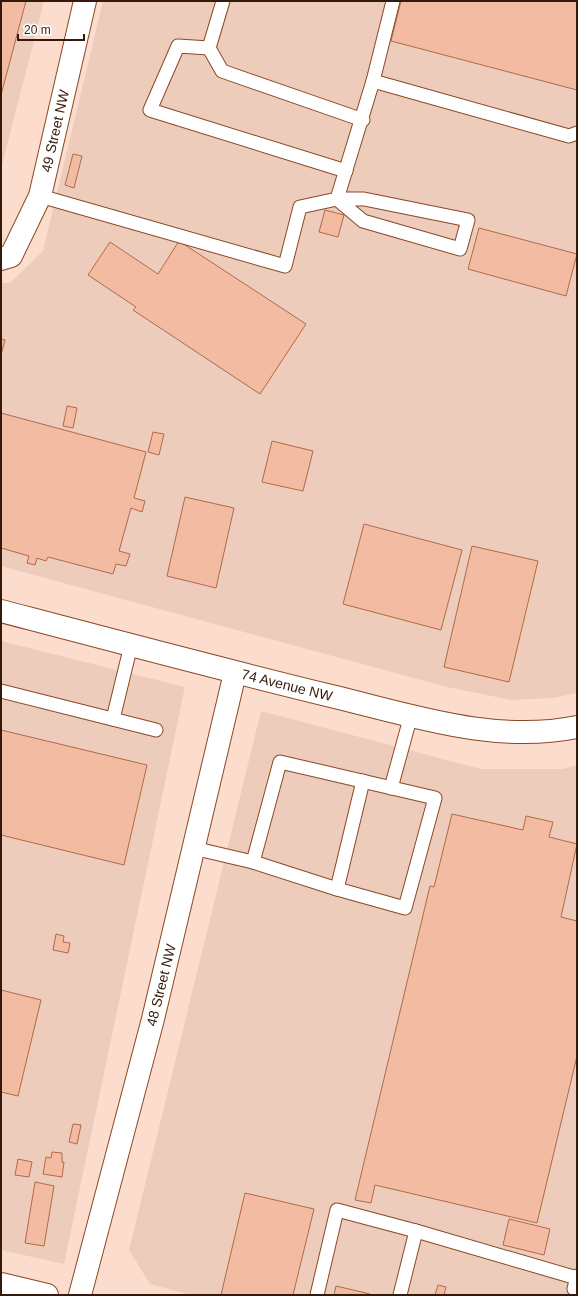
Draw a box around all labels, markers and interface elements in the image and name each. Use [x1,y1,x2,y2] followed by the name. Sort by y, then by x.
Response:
[18,16,84,42] scale bar
[24,23,51,37] text: 20 m
[38,87,72,174] street label: 49 Street NW
[240,666,335,704] street label: 74 Avenue NW
[143,942,179,1028] street label: 48 Street NW

